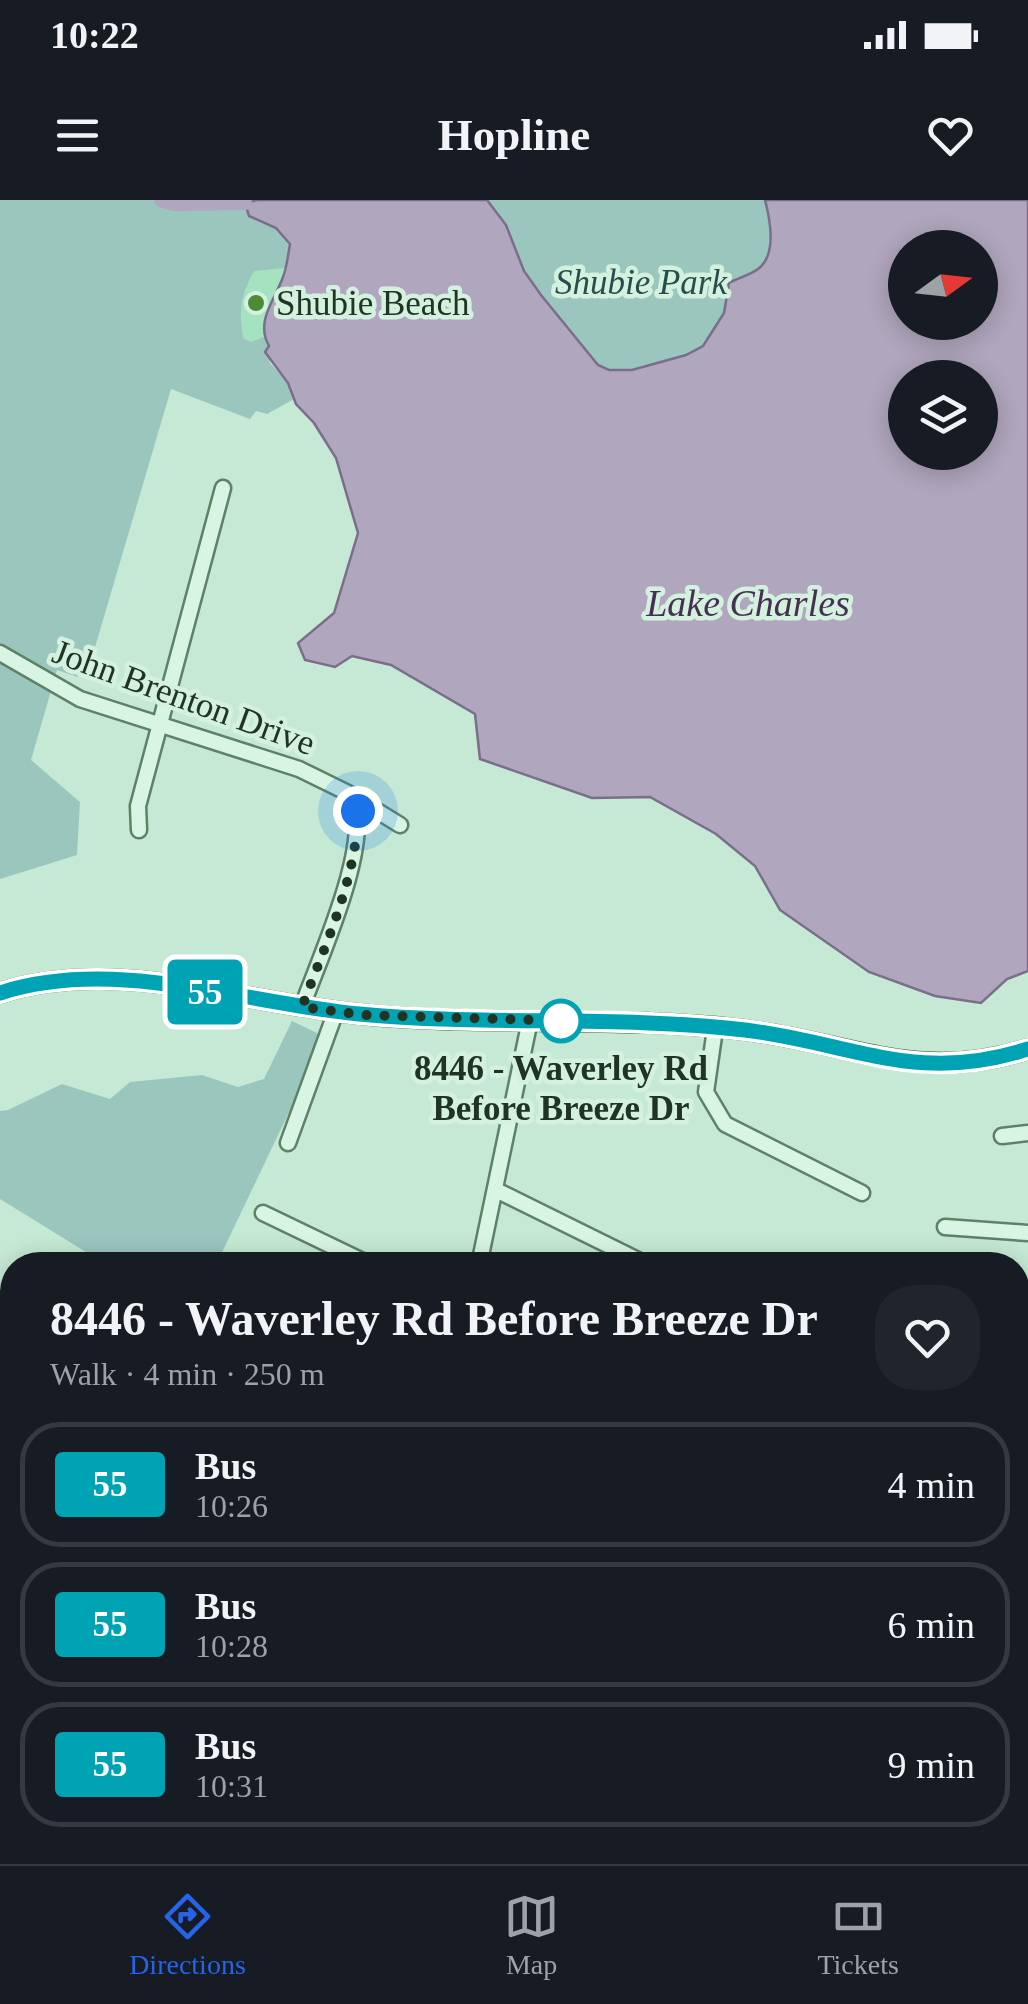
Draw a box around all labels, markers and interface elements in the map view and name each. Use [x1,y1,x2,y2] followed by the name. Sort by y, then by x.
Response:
[50,14,139,56] text: 10:22
[50,108,105,163] icon: menu
[923,108,978,163] icon: heart
[438,110,590,160] text: Hopline
[888,230,998,340] north arrow
[888,230,998,470] map controls
[555,263,728,302] park label: Shubie Park
[276,284,470,323] place label: Shubie Beach
[245,292,267,314] marker: Shubie Beach
[888,360,998,470] button: layers
[645,582,850,624] water label: Lake Charles
[47,632,320,763] street label: John Brenton Drive
[333,786,383,836] your location
[160,960,250,1024] line badge: 55
[188,973,223,1012] text: 55
[540,1000,582,1042] marker: 8446 - Waverley Rd Before Breeze Dr
[414,1049,708,1128] place label: 8446 - Waverley Rd Before Breeze Dr
[875,1285,980,1390] button: heart
[50,1292,818,1345] text: 8446 - Waverley Rd Before Breeze Dr
[50,1356,325,1392] text: Walk · 4 min · 250 m
[195,1445,256,1487] text: Bus
[887,1464,975,1506] text: 4 min
[93,1465,128,1504] text: 55
[195,1488,268,1524] text: 10:26
[195,1585,256,1627] text: Bus
[887,1604,975,1646] text: 6 min
[93,1605,128,1644] text: 55
[195,1628,268,1664] text: 10:28
[195,1725,256,1767] text: Bus
[887,1744,975,1786] text: 9 min
[93,1745,128,1784] text: 55
[195,1768,268,1804] text: 10:31
[129,1889,246,1981] tab: Directions
[504,1889,559,1981] tab: Map
[817,1889,899,1981] tab: Tickets

